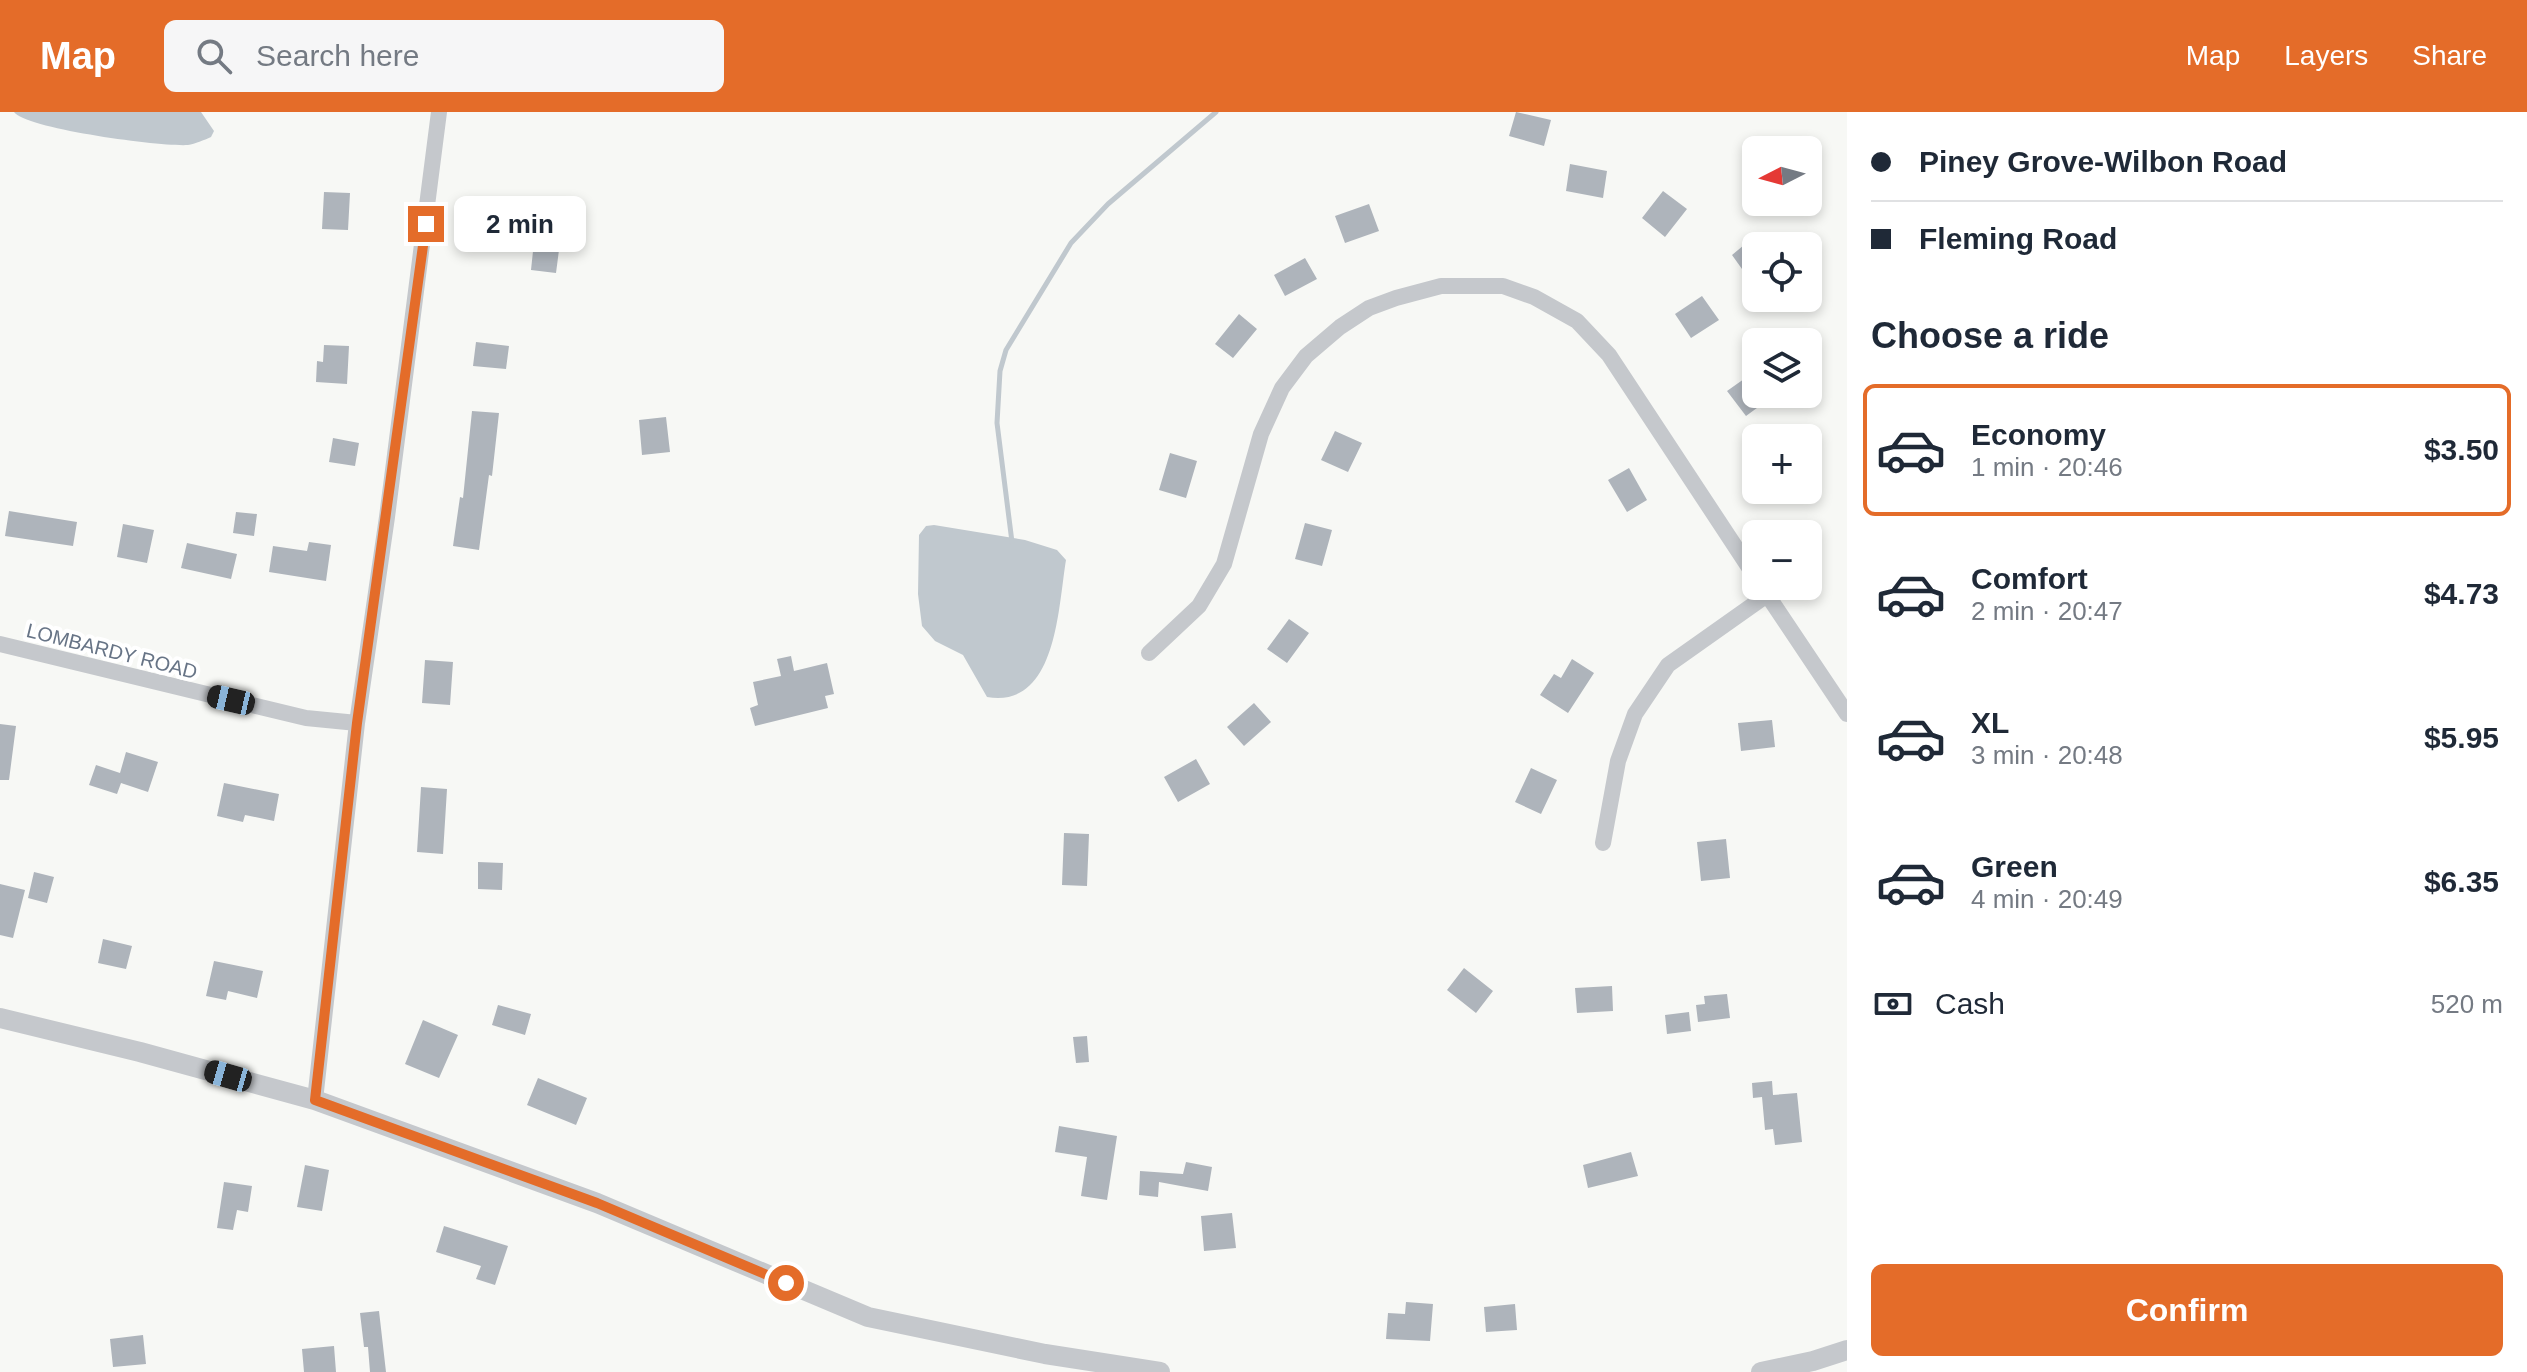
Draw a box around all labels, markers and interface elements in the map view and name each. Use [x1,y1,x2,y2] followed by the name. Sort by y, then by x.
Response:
[164,20,724,92] search box
[192,34,236,78] icon: search
[40,35,116,77] text: Map
[256,39,419,72] text: Search here
[2186,40,2240,71] text: Map
[2284,40,2368,71] text: Layers
[2412,40,2487,71] text: Share
[1742,136,1822,216] north arrow
[1742,136,1822,600] map controls
[1919,145,2287,178] text: Piney Grove-Wilbon Road
[454,196,586,252] callout: 2 min
[408,206,444,242] route end
[486,209,554,239] text: 2 min
[1919,222,2117,255] text: Fleming Road
[1742,232,1822,312] button: locate
[1871,315,2109,356] text: Choose a ride
[1742,328,1822,408] button: layers
[1875,414,1947,486] icon: car
[1971,418,2106,451] text: Economy
[1742,424,1822,504] button: +
[2424,433,2499,466] text: $3.50
[1971,452,2123,482] text: 1 min · 20:46
[1742,520,1822,600] button: −
[1875,558,1947,630] icon: car
[1971,562,2088,595] text: Comfort
[2424,577,2499,610] text: $4.73
[1971,596,2123,626] text: 2 min · 20:47
[24,619,200,683] street label: LOMBARDY ROAD
[205,683,257,717] car
[1875,702,1947,774] icon: car
[1971,706,2009,739] text: XL
[2424,721,2499,754] text: $5.95
[1971,740,2123,770] text: 3 min · 20:48
[1875,846,1947,918] icon: car
[1971,850,2058,883] text: Green
[2424,865,2499,898] text: $6.35
[1971,884,2123,914] text: 4 min · 20:49
[1871,982,1915,1026] icon: cash
[1935,987,2005,1020] text: Cash
[2431,989,2503,1019] text: 520 m
[202,1058,254,1094] car
[1871,1264,2503,1356] button: Confirm
[768,1265,804,1301] route start

